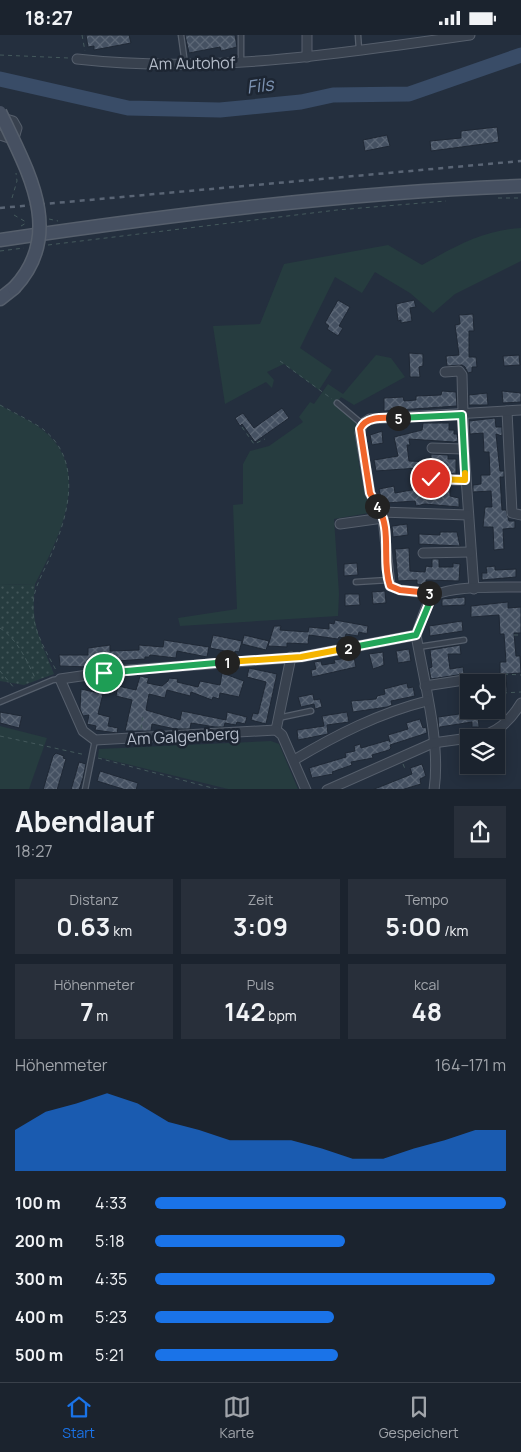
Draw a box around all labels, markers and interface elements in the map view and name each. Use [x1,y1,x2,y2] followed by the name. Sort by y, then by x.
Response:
[25,5,73,31] text: 18:27
[148,51,236,75] street label: Am Autohof
[245,71,276,99] water label: Fils
[386,405,410,431] pin: 5
[394,409,403,428] text: 5
[410,458,452,500] pin
[417,465,445,493] icon: check
[364,493,390,519] pin: 4
[373,497,382,516] text: 4
[416,581,442,605] pin: 3
[425,584,434,603] text: 3
[336,635,360,661] pin: 2
[344,639,353,658] text: 2
[214,649,240,675] pin: 1
[83,652,125,694] pin
[224,653,231,672] text: 1
[90,659,118,687] icon: arrive
[460,674,505,774] map controls
[460,674,505,719] button: locate
[126,722,240,750] street label: Am Galgenberg
[460,729,505,774] button: layers
[15,802,154,840] text: Abendlauf
[454,806,506,858] button: share
[15,840,52,862] text: 18:27
[70,890,119,909] text: Distanz
[248,890,273,909] text: Zeit
[405,890,449,909] text: Tempo
[56,909,110,944] text: 0.63
[233,909,288,944] text: 3:09
[385,909,441,944] text: 5:00
[110,921,132,940] text: km
[441,921,468,940] text: /km
[54,975,135,994] text: Höhenmeter
[247,975,274,994] text: Puls
[414,975,440,994] text: kcal
[80,994,93,1029] text: 7
[224,994,265,1029] text: 142
[412,994,442,1029] text: 48
[93,1006,108,1025] text: m
[265,1006,297,1025] text: bpm
[15,1054,108,1076] text: Höhenmeter
[435,1054,506,1076] text: 164–171 m
[15,1192,61,1214] text: 100 m
[95,1192,127,1214] text: 4:33
[15,1230,63,1252] text: 200 m
[95,1230,125,1252] text: 5:18
[15,1268,63,1290] text: 300 m
[95,1268,127,1290] text: 4:35
[15,1306,63,1328] text: 400 m
[95,1306,127,1328] text: 5:23
[15,1344,63,1366] text: 500 m
[95,1344,124,1366] text: 5:21
[62,1393,95,1442] tab: Start
[219,1393,254,1442] tab: Karte
[379,1393,459,1442] tab: Gespeichert

